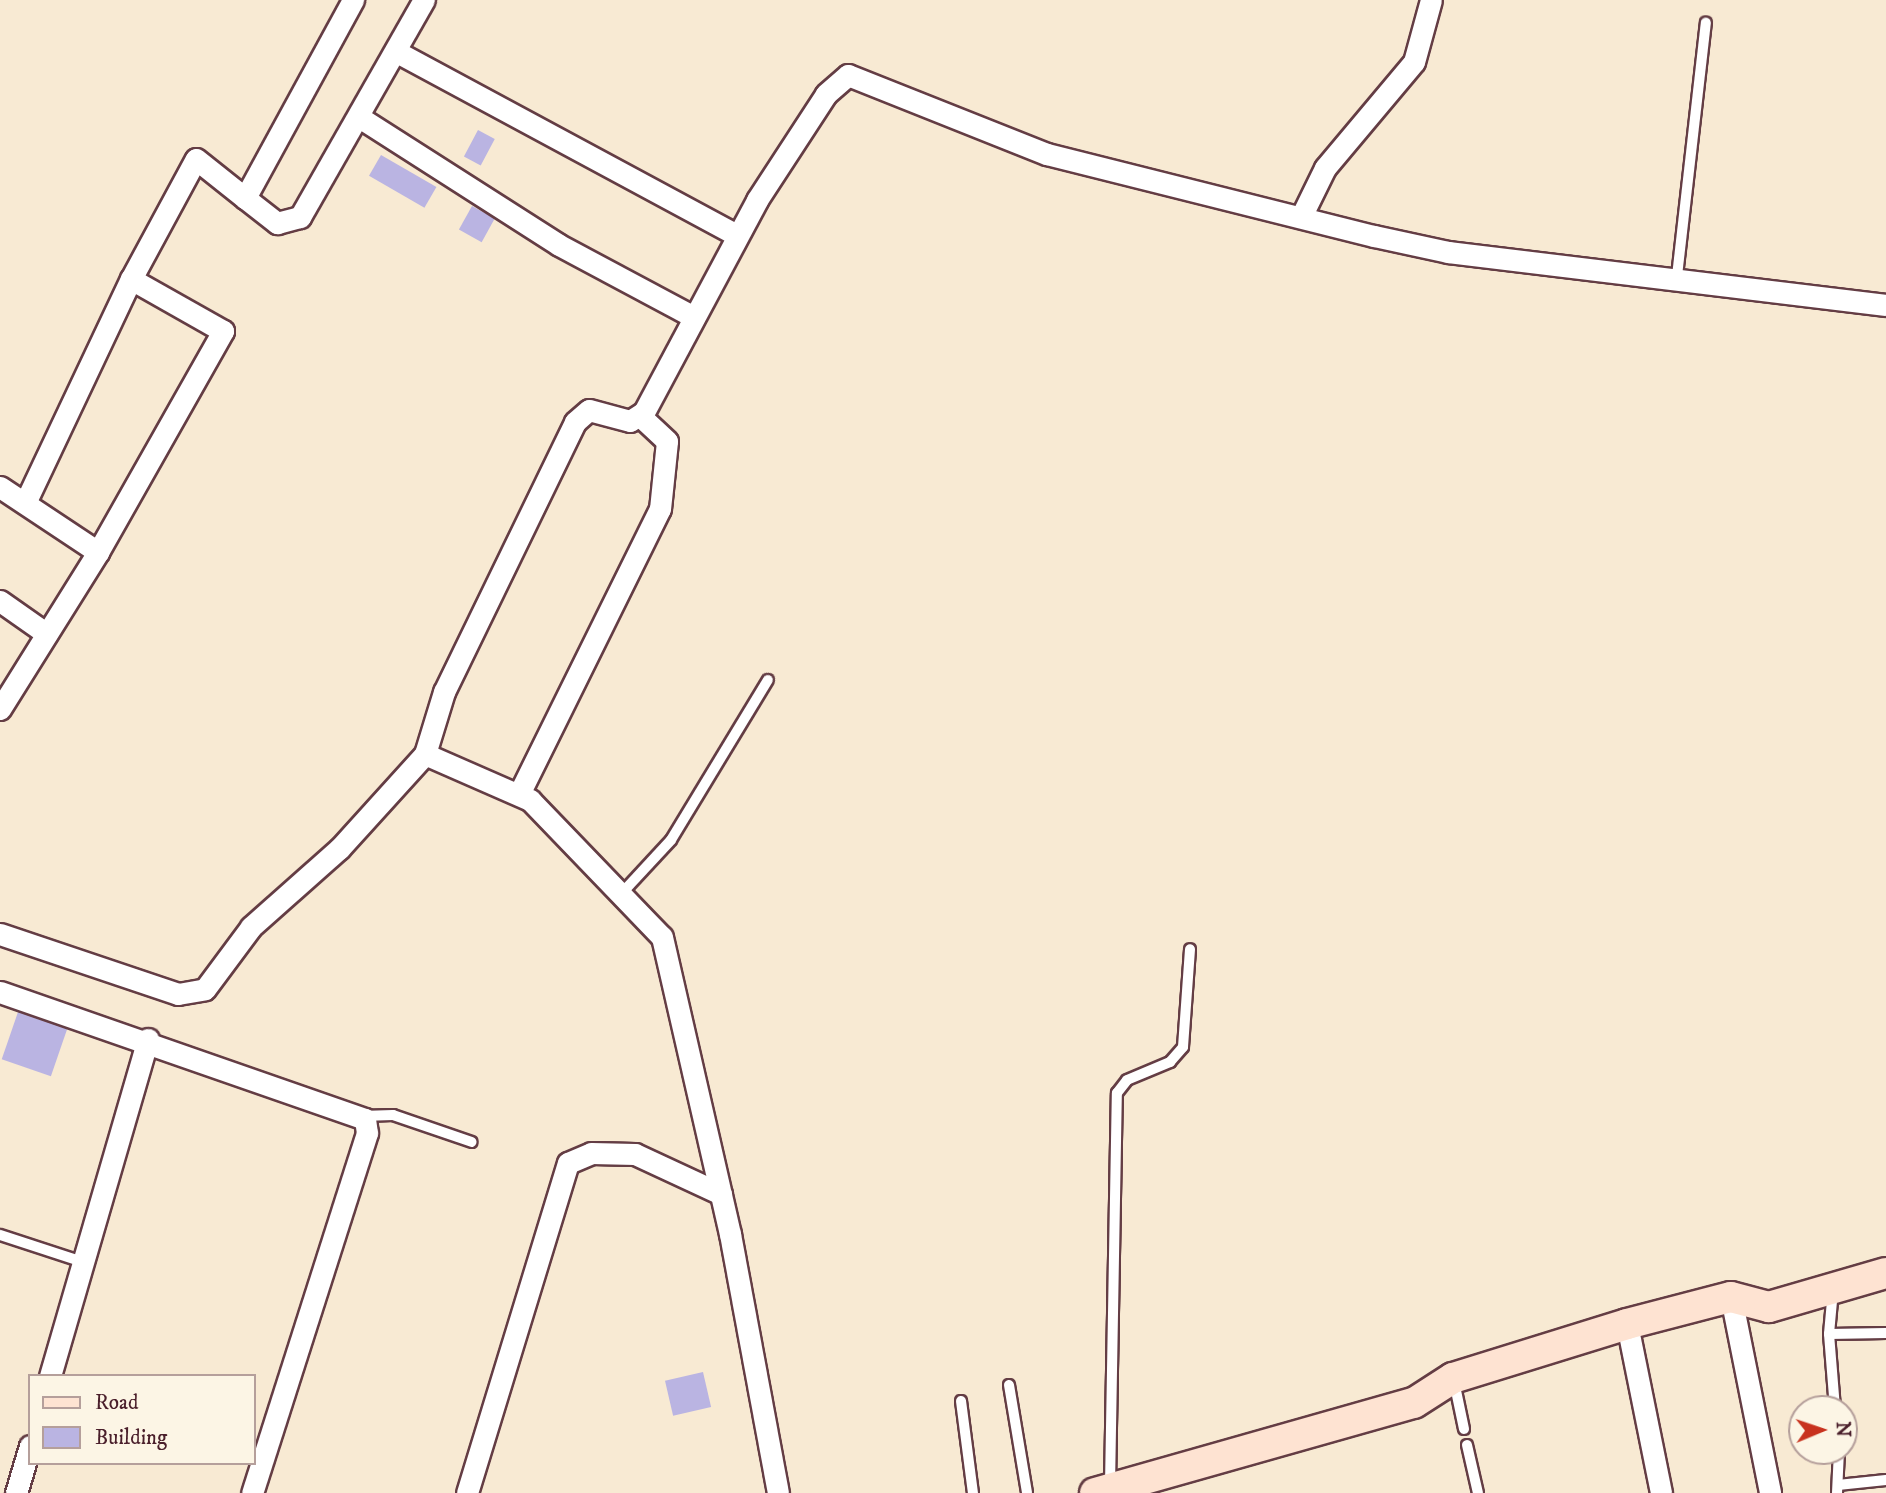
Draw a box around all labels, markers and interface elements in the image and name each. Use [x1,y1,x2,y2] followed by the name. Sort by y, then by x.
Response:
[28,1374,256,1465] legend
[95,1390,139,1416] text: Road
[1788,1395,1858,1465] north arrow
[1831,1421,1854,1438] text: N
[95,1425,167,1451] text: Building

